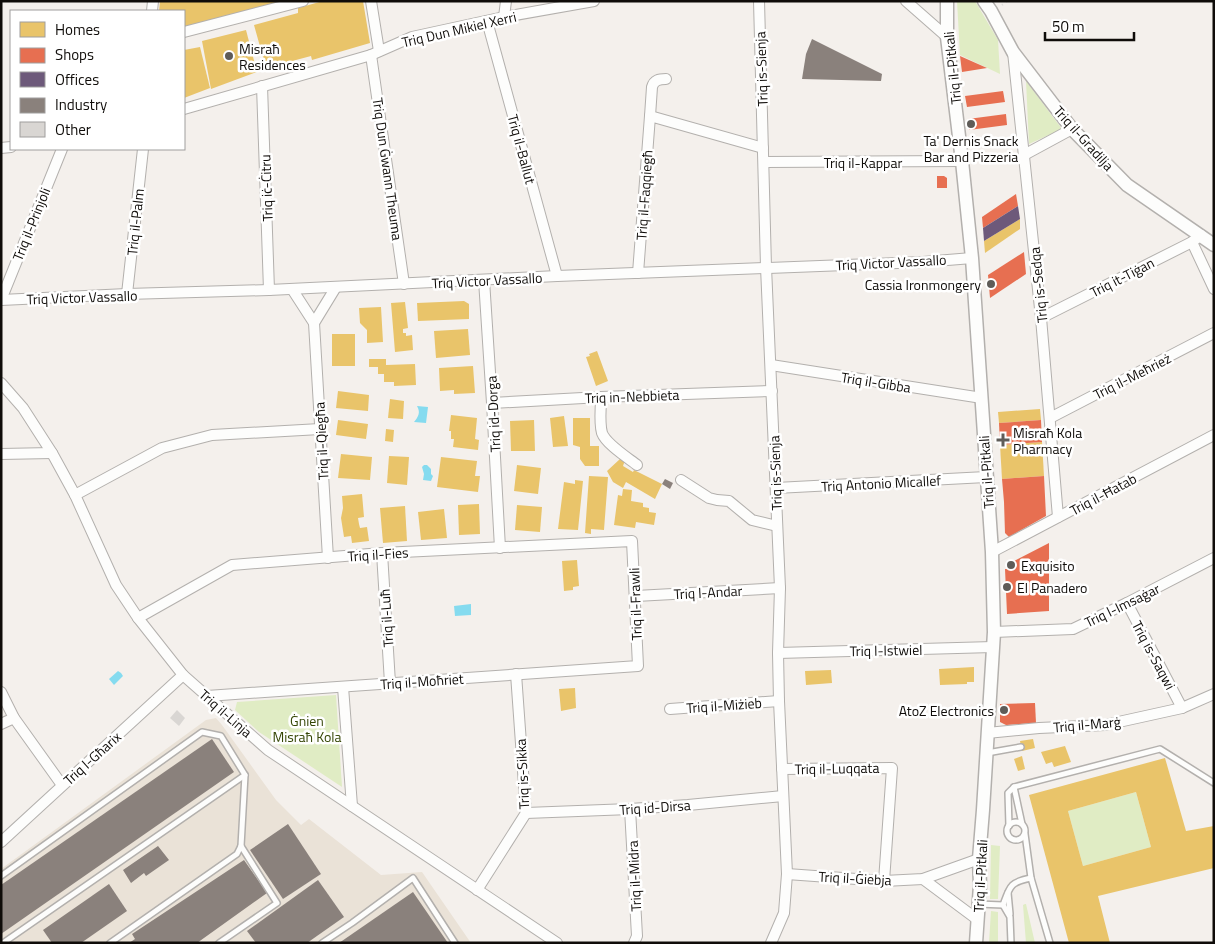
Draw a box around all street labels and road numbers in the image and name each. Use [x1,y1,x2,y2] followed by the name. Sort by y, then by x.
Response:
[400,6,518,52] street label: Triq Dun Mikiel Xerri
[938,30,966,106] street label: Triq il-Pitkali
[749,31,773,107] street label: Triq is-Sienja
[368,96,408,242] street label: Triq Dun Ġwann Theuma
[1049,101,1119,175] street label: Triq il-Gradilja
[503,112,541,186] street label: Triq il-Ballut
[630,149,658,241] street label: Triq il-Faqqiegħ
[824,152,902,173] street label: Triq il-Kappar
[254,154,278,222] street label: Triq iċ-Ċitru
[7,184,55,264] street label: Triq il-Prinjoli
[121,188,149,256] street label: Triq il-Palm
[1024,246,1052,324] street label: Triq is-Sedqa
[835,249,947,275] street label: Triq Victor Vassallo
[1086,252,1158,302] street label: Triq it-Tiġan
[431,267,543,293] street label: Triq Victor Vassallo
[26,285,138,309] street label: Triq Victor Vassallo
[1090,347,1174,405] street label: Triq il-Meħrież
[840,366,912,398] street label: Triq il-Gibba
[481,375,505,453] street label: Triq id-Dorga
[584,384,680,408] street label: Triq in-Nebbieta
[308,401,334,481] street label: Triq il-Qiegħa
[763,435,787,511] street label: Triq is-Sienja
[973,435,999,509] street label: Triq il-Pitkali
[1066,468,1140,520] street label: Triq il-Ħatab
[821,469,942,497] street label: Triq Antonio Micallef
[347,541,409,567] street label: Triq il-Fies
[623,567,647,641] street label: Triq il-Frawli
[1081,578,1163,632] street label: Triq l-Imsaġar
[673,580,743,604] street label: Triq l-Andar
[373,588,399,648] street label: Triq il-Luħ
[1127,617,1181,693] street label: Triq is-Saqwi
[849,639,923,661] street label: Triq l-Istwiel
[380,668,464,694] street label: Triq il-Moħriet
[195,684,257,742] street label: Triq il-Linja
[686,692,762,718] street label: Triq il-Miżieb
[1052,711,1122,737] street label: Triq il-Marġ
[58,726,126,790] street label: Triq l-Għarix
[510,738,534,810] street label: Triq is-Sikka
[794,757,880,779] street label: Triq il-Luqqata
[619,794,691,820] street label: Triq id-Dirsa
[968,839,992,913] street label: Triq il-Pitkali
[622,840,646,912] street label: Triq il-Midra
[818,866,892,890] street label: Triq il-Ġiebja

